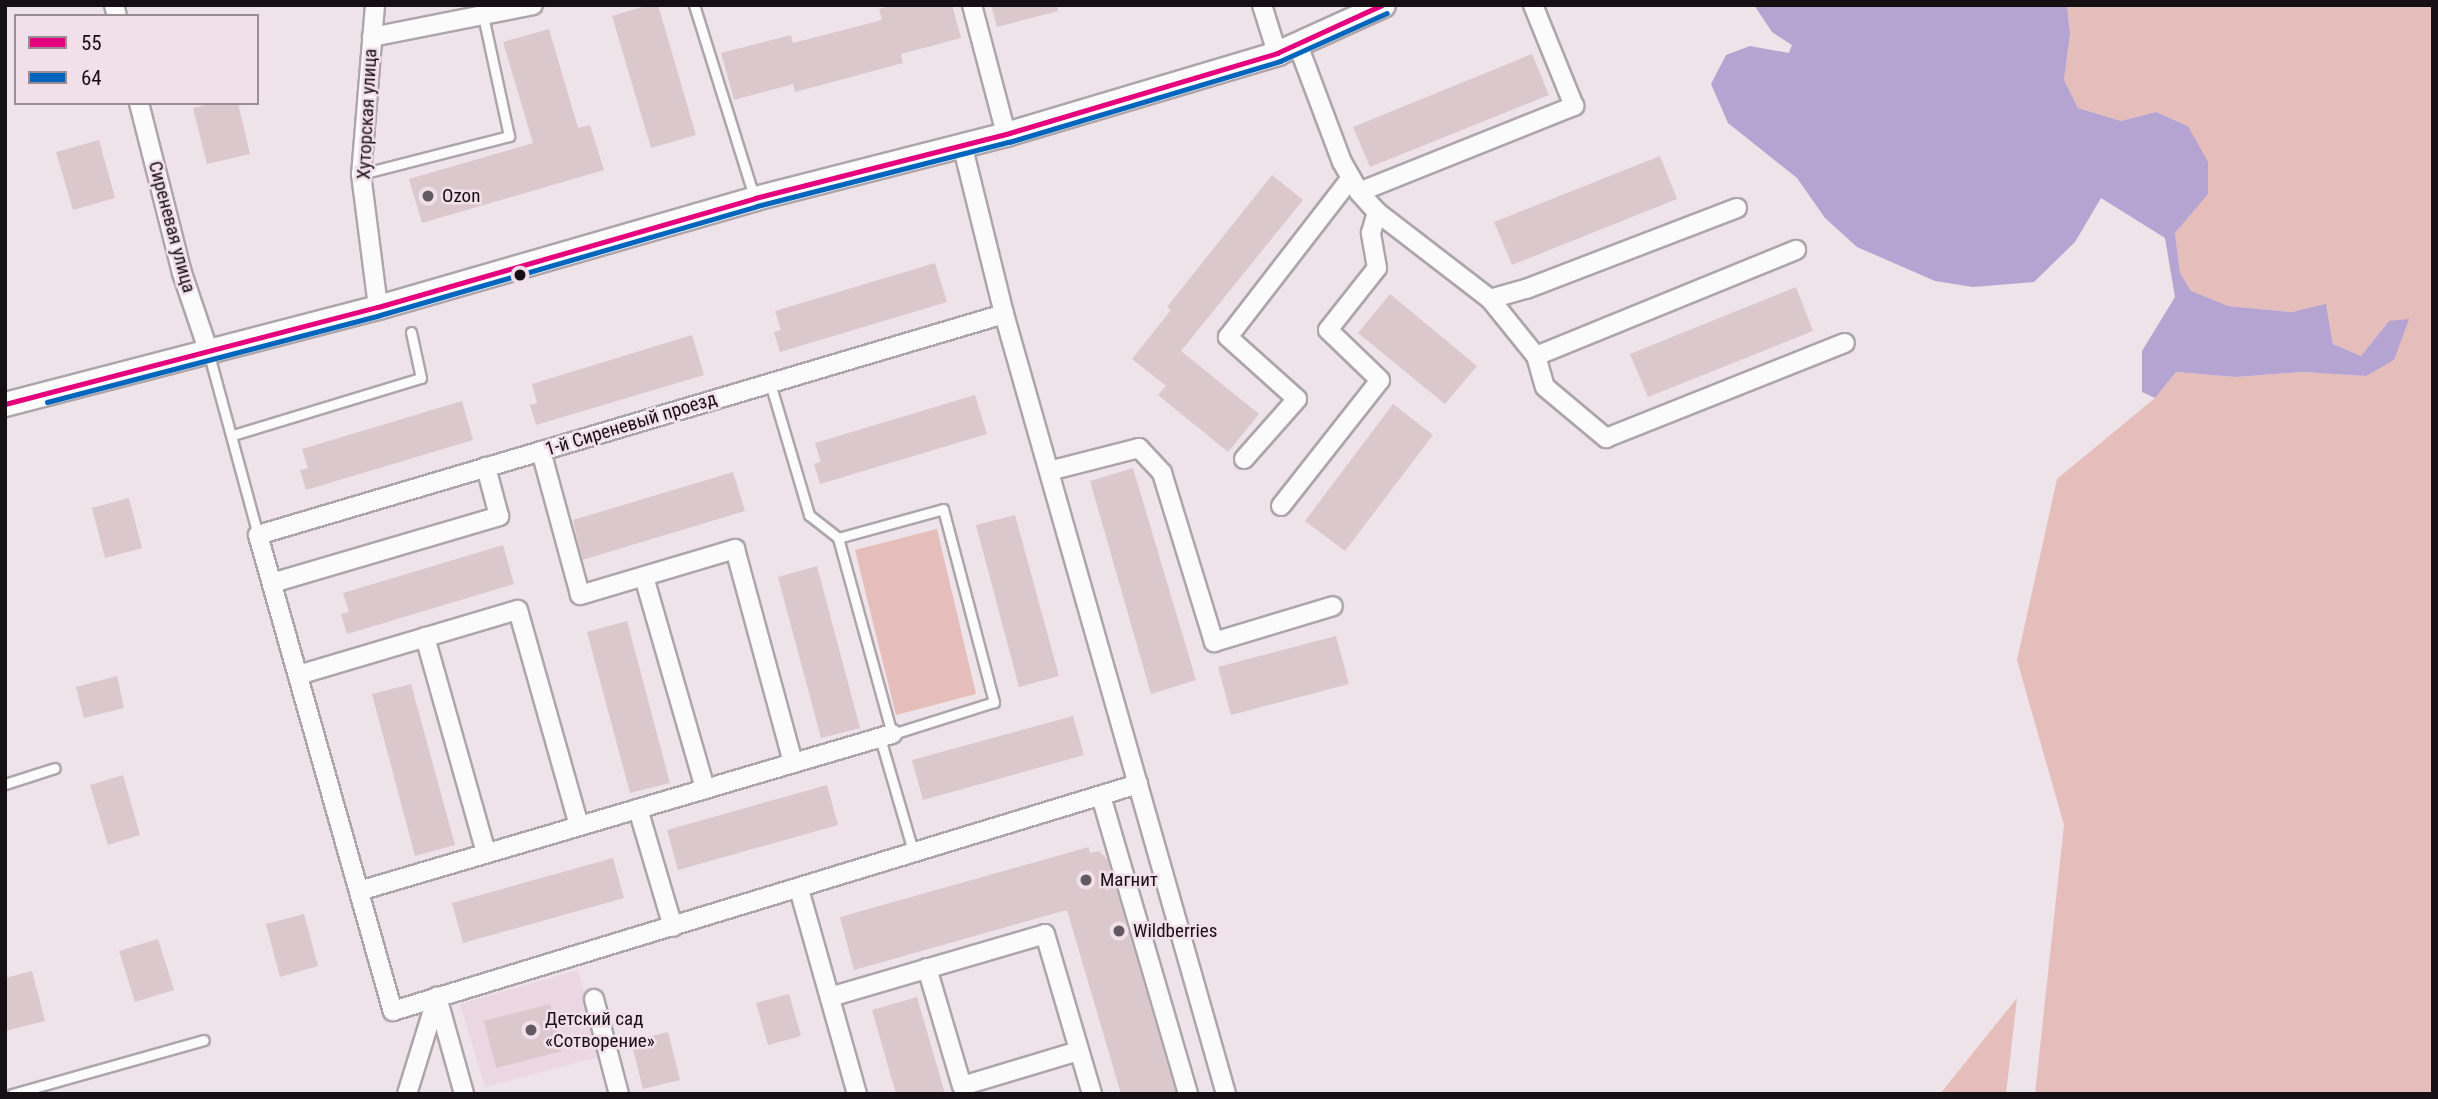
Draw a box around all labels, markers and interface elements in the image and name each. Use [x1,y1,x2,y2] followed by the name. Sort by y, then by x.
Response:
[14,14,259,105] legend
[81,31,102,55] text: 55
[352,48,382,180] street label: Хуторская улица
[81,66,102,90] text: 64
[143,159,201,295] street label: Сиреневая улица
[442,185,480,207] place label: Ozon
[420,188,436,204] marker: Ozon
[513,268,527,282] unlabelled marker
[543,387,719,461] street label: 1-й Сиреневый проезд
[1100,869,1158,891] place label: Магнит
[1078,872,1094,888] marker: Магнит
[1133,920,1217,942] place label: Wildberries
[1111,923,1127,939] marker: Wildberries
[545,1008,655,1052] place label: Детский сад «Сотворение»
[523,1022,539,1038] marker: Детский сад «Сотворение»

